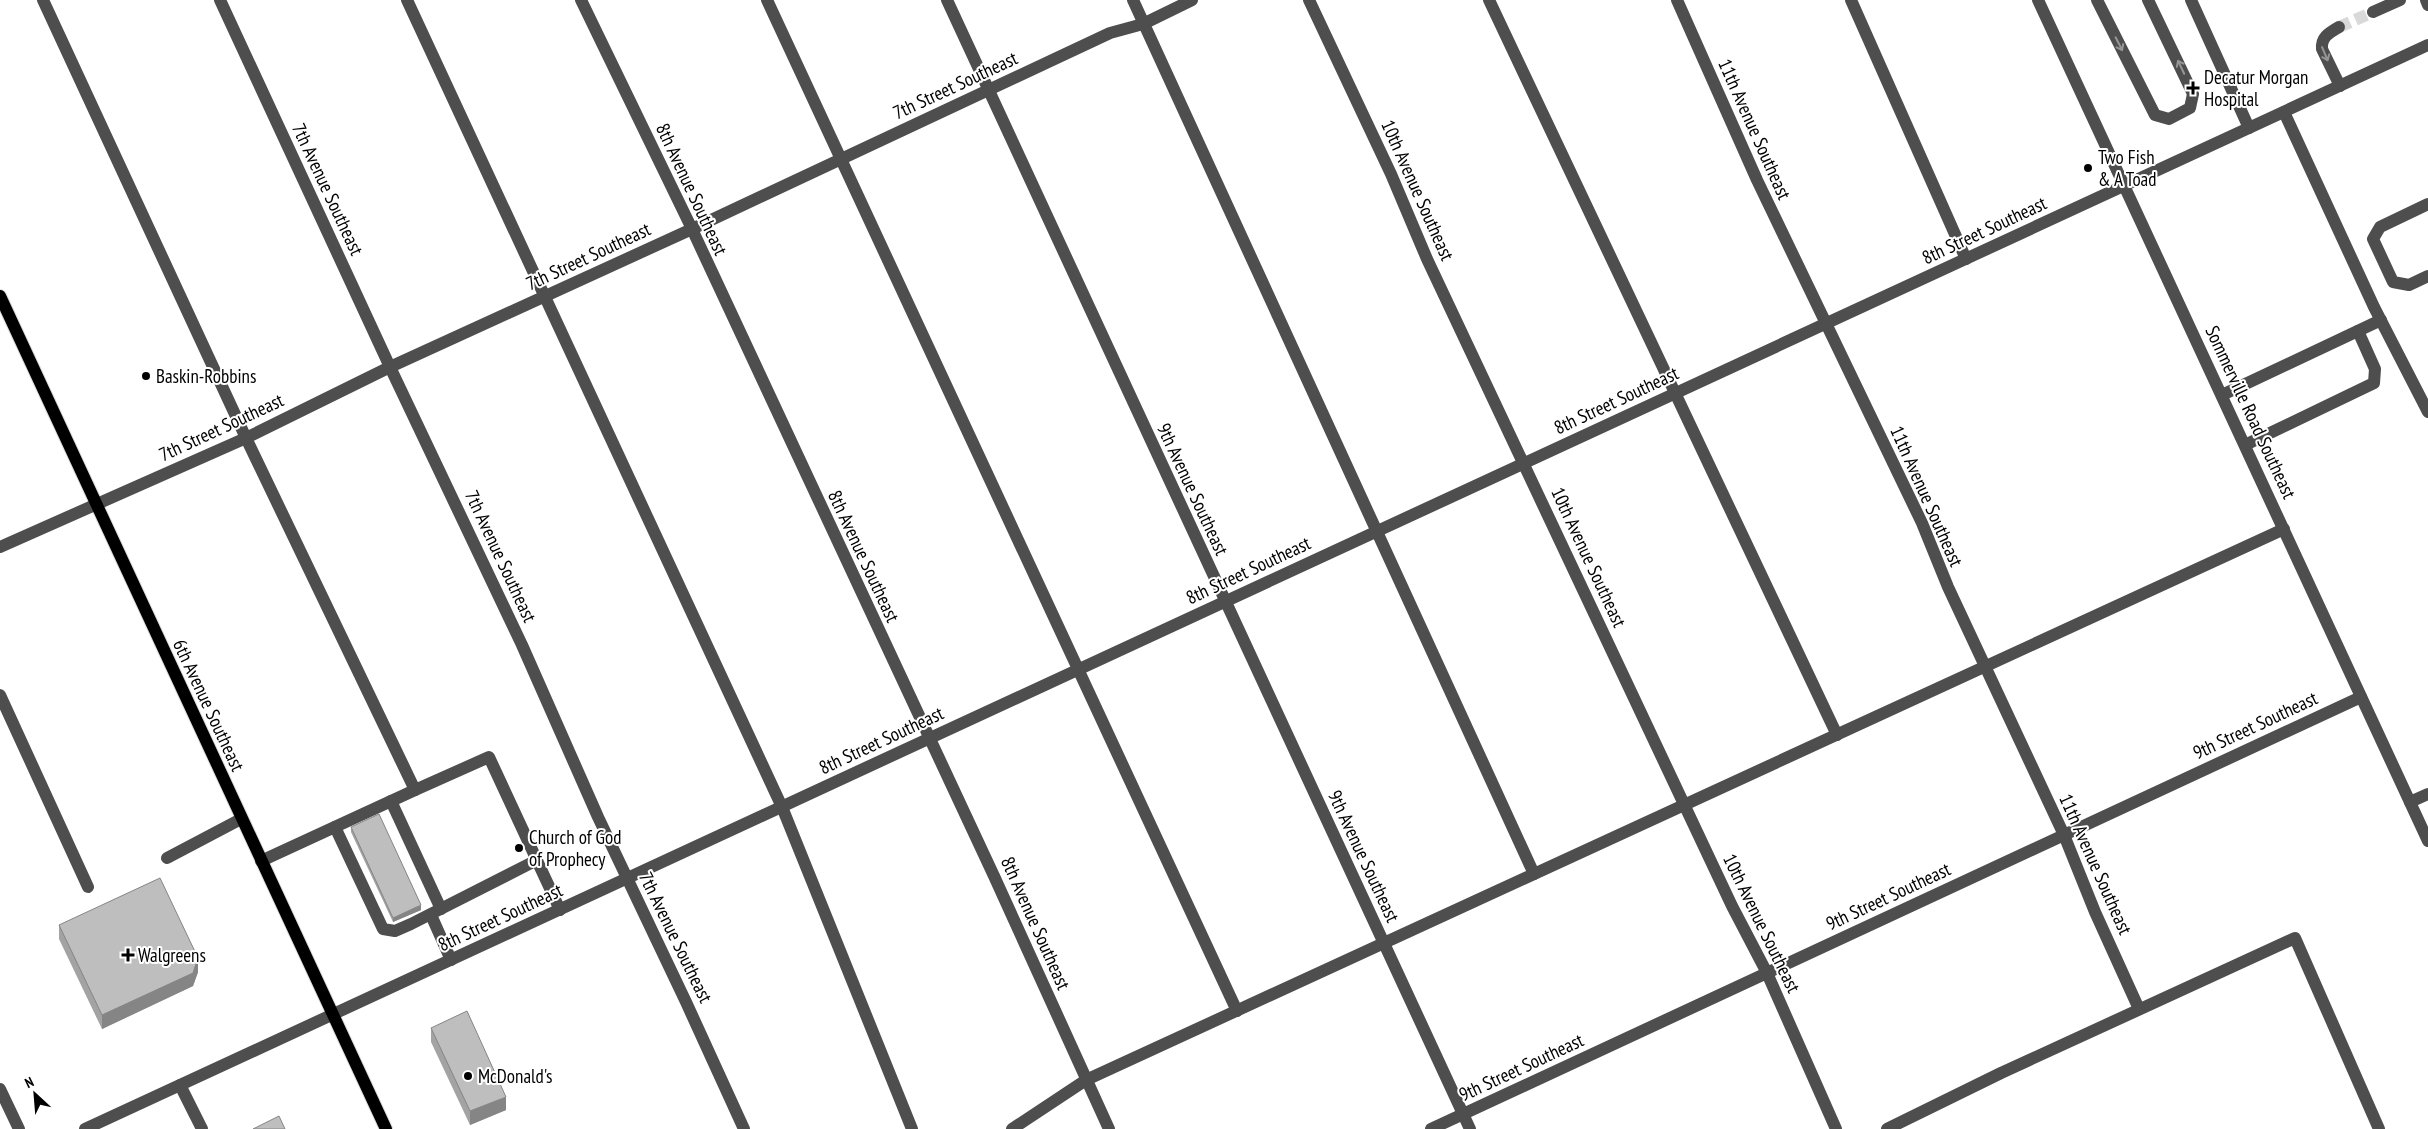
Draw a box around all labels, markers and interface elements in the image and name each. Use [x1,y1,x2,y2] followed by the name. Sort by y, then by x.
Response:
[2114,36,2124,51] one-way arrow
[889,45,1022,124] street label: 7th Street Southeast
[2321,46,2330,61] one-way arrow
[1713,55,1797,204] street label: 11th Avenue Southeast
[2175,60,2185,75] one-way arrow
[2204,65,2308,111] place label: Decatur Morgan Hospital
[2186,81,2200,95] marker: Decatur Morgan Hospital
[1376,116,1460,265] street label: 10th Avenue Southeast
[287,119,369,260] street label: 7th Avenue Southeast
[651,119,733,260] street label: 8th Avenue Southeast
[2098,145,2156,191] place label: Two Fish & A Toad
[2082,162,2094,174] marker: Two Fish & A Toad
[1918,190,2051,269] street label: 8th Street Southeast
[522,216,655,295] street label: 7th Street Southeast
[2200,322,2302,503] street label: Sommerville Road Southeast
[1550,360,1683,439] street label: 8th Street Southeast
[156,364,256,388] place label: Baskin-Robbins
[140,370,152,382] marker: Baskin-Robbins
[155,387,288,466] street label: 7th Street Southeast
[1152,419,1234,560] street label: 9th Avenue Southeast
[1885,422,1969,571] street label: 11th Avenue Southeast
[1546,483,1632,631] street label: 10th Avenue Southeast
[460,486,542,627] street label: 7th Avenue Southeast
[823,486,905,627] street label: 8th Avenue Southeast
[1182,530,1315,609] street label: 8th Street Southeast
[168,635,250,776] street label: 6th Avenue Southeast
[2189,685,2322,764] street label: 9th Street Southeast
[815,700,948,779] street label: 8th Street Southeast
[1323,786,1405,927] street label: 9th Avenue Southeast
[2054,790,2138,939] street label: 11th Avenue Southeast
[529,825,621,871] place label: Church of God of Prophecy
[513,842,525,854] marker: Church of God of Prophecy
[1718,850,1806,997] street label: 10th Avenue Southeast
[996,853,1076,994] street label: 8th Avenue Southeast
[1822,856,1955,935] street label: 9th Street Southeast
[634,868,718,1007] street label: 7th Avenue Southeast
[434,877,567,956] street label: 8th Street Southeast
[138,943,206,967] place label: Walgreens
[122,949,134,961] marker: Walgreens
[1455,1027,1588,1106] street label: 9th Street Southeast
[478,1064,553,1088] place label: McDonald's
[10,1069,60,1119] north arrow
[462,1070,474,1082] marker: McDonald's
[22,1073,37,1092] text: N

